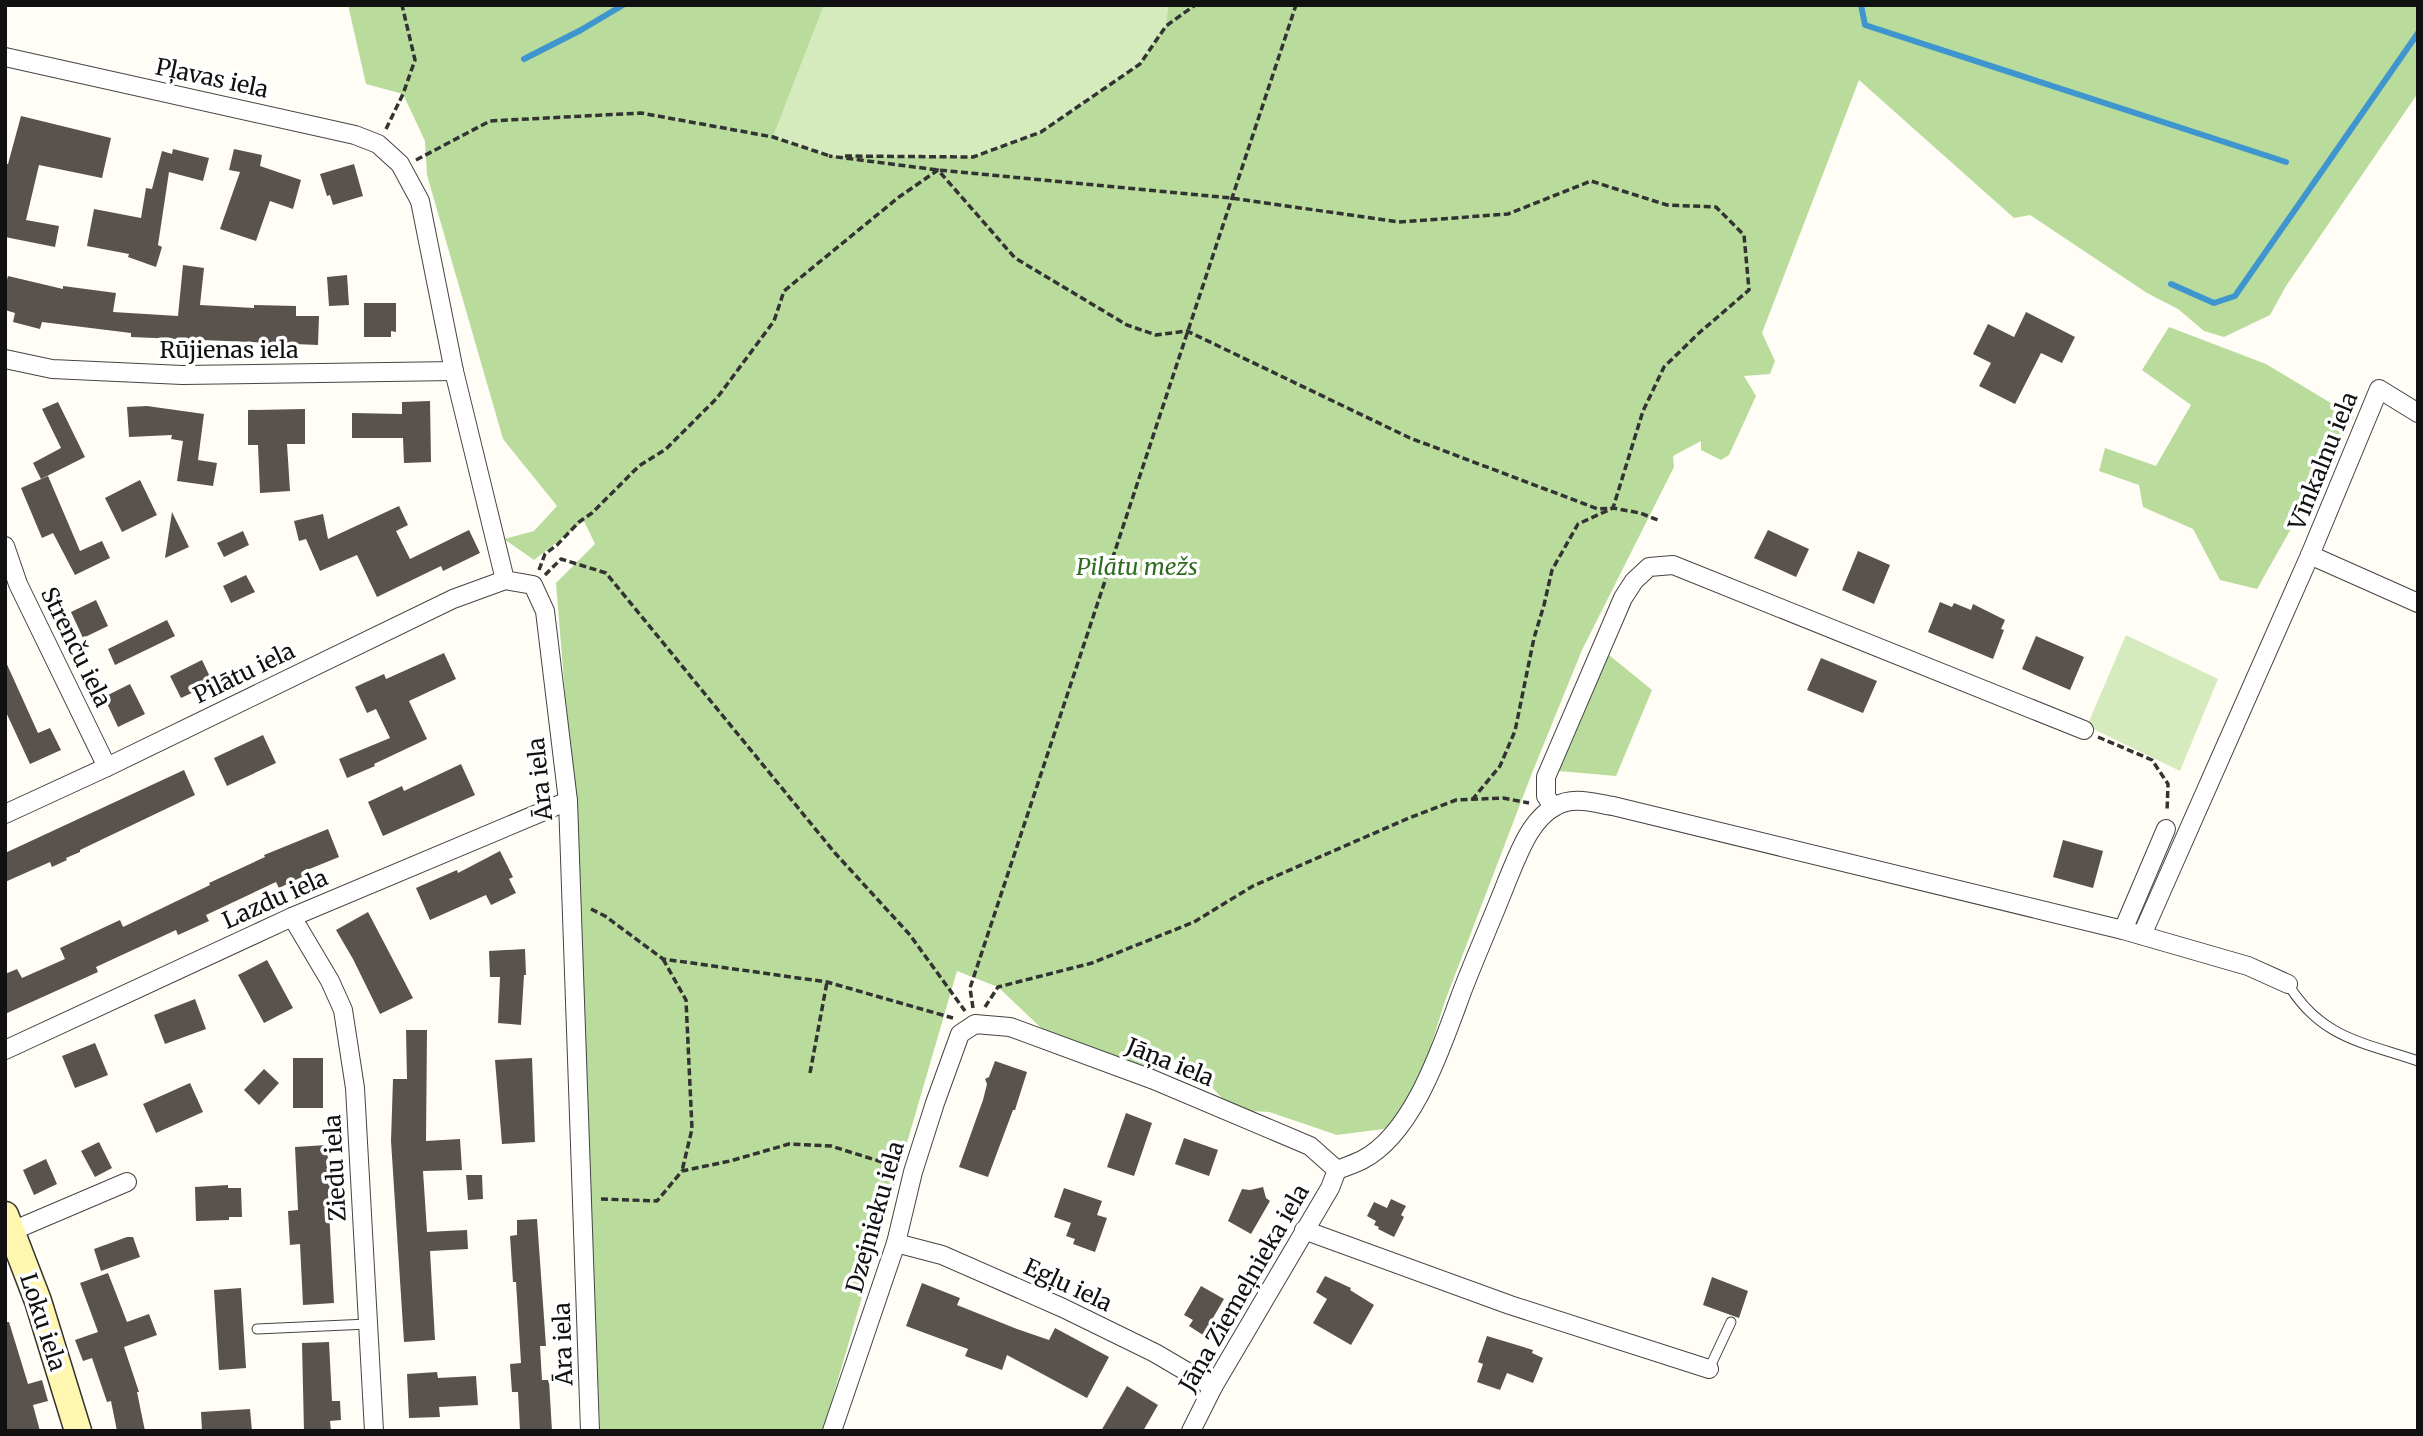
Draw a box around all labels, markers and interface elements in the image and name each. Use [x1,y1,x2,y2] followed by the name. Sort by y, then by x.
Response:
[153,51,271,105] street label: Pļavas iela
[160,335,298,364] street label: Rūjienas iela
[2281,387,2363,535] street label: Vīnkalnu iela
[1076,552,1198,581] park label: Pilātu mežs
[35,582,118,712] street label: Strenču iela
[188,636,299,710] street label: Pilātu iela
[521,736,558,823] street label: Āra iela
[218,862,332,935] street label: Lazdu iela
[1121,1030,1218,1093] street label: Jāņa iela
[317,1114,352,1222] street label: Ziedu iela
[839,1138,910,1296] street label: Dzejnieku iela
[1172,1179,1316,1398] street label: Jāņa Ziemeļnieka iela
[1019,1252,1117,1318] street label: Egļu iela
[14,1269,73,1374] street label: Loku iela
[547,1302,578,1387] street label: Āra iela

